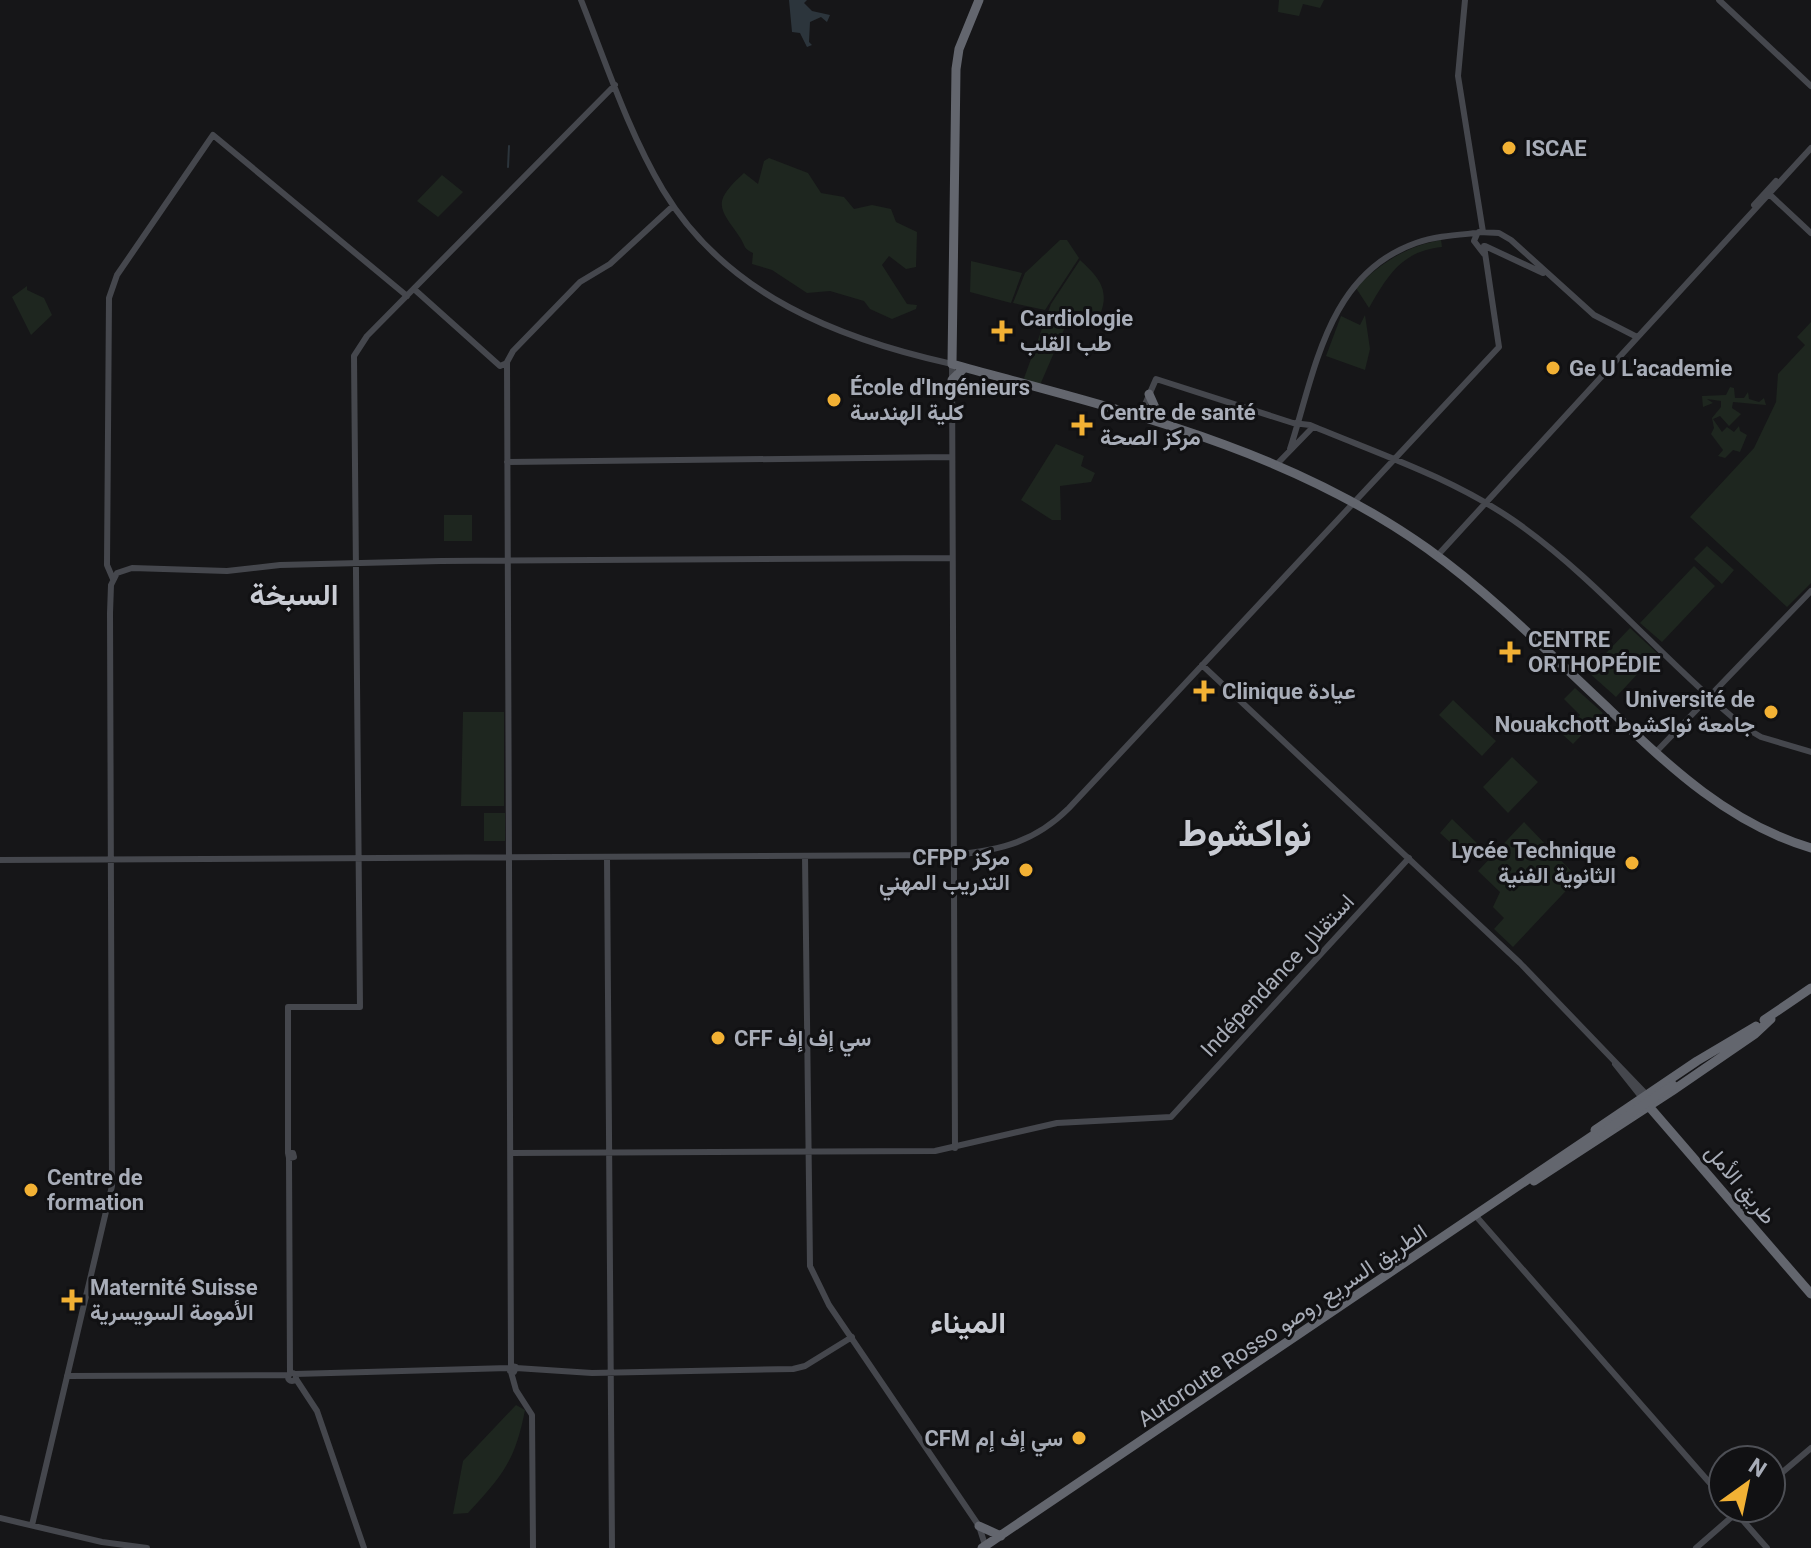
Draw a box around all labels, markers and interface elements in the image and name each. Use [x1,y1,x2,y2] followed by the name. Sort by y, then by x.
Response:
[1525,136,1587,161] place label: ISCAE
[1500,139,1518,157] marker: ISCAE
[1020,306,1133,357] place label: Cardiologie طب القلب
[991,320,1013,342] marker: Cardiologie طب القلب
[1569,356,1732,381] place label: Ge U L'academie
[1544,359,1562,377] marker: Ge U L'academie
[850,375,1030,426] place label: École d'Ingénieurs كلية الهندسة
[825,391,843,409] marker: École d'Ingénieurs كلية الهندسة
[1100,400,1256,451] place label: Centre de santé مركز الصحة
[1071,414,1093,436] marker: Centre de santé مركز الصحة
[250,577,338,612] district label: السبخة
[1528,627,1661,677] place label: CENTRE ORTHOPÉDIE
[1499,641,1521,663] marker: CENTRE ORTHOPÉDIE
[1222,679,1356,704] place label: Clinique عيادة
[1193,680,1215,702] marker: Clinique عيادة
[1495,687,1755,738] place label: Université de Nouakchott جامعة نواكشوط
[1762,703,1780,721] marker: Université de Nouakchott جامعة نواكشوط
[1178,811,1312,857] district label: نواكشوط
[1451,838,1616,889] place label: Lycée Technique الثانوية الفنية
[879,845,1010,901] place label: CFPP مركز التدريب المهني
[1623,854,1641,872] marker: Lycée Technique الثانوية الفنية
[1017,861,1035,879] marker: CFPP مركز التدريب المهني
[1196,889,1359,1062] street label: Indépendance استقلال
[734,1026,871,1057] place label: CFF سي إف إف
[709,1029,727,1047] marker: CFF سي إف إف
[1699,1139,1781,1230] street label: طريق الأمل
[47,1165,144,1215] place label: Centre de formation
[22,1181,40,1199] marker: Centre de formation
[1133,1219,1433,1433] street label: Autoroute Rosso الطريق السريع روصو
[90,1275,258,1326] place label: Maternité Suisse الأمومة السويسرية
[61,1289,83,1311] marker: Maternité Suisse الأمومة السويسرية
[930,1305,1006,1340] district label: الميناء
[924,1426,1063,1457] place label: CFM سي إف إم
[1070,1429,1088,1447] marker: CFM سي إف إم
[1707,1444,1787,1524] north arrow
[1744,1453,1771,1482] text: N

